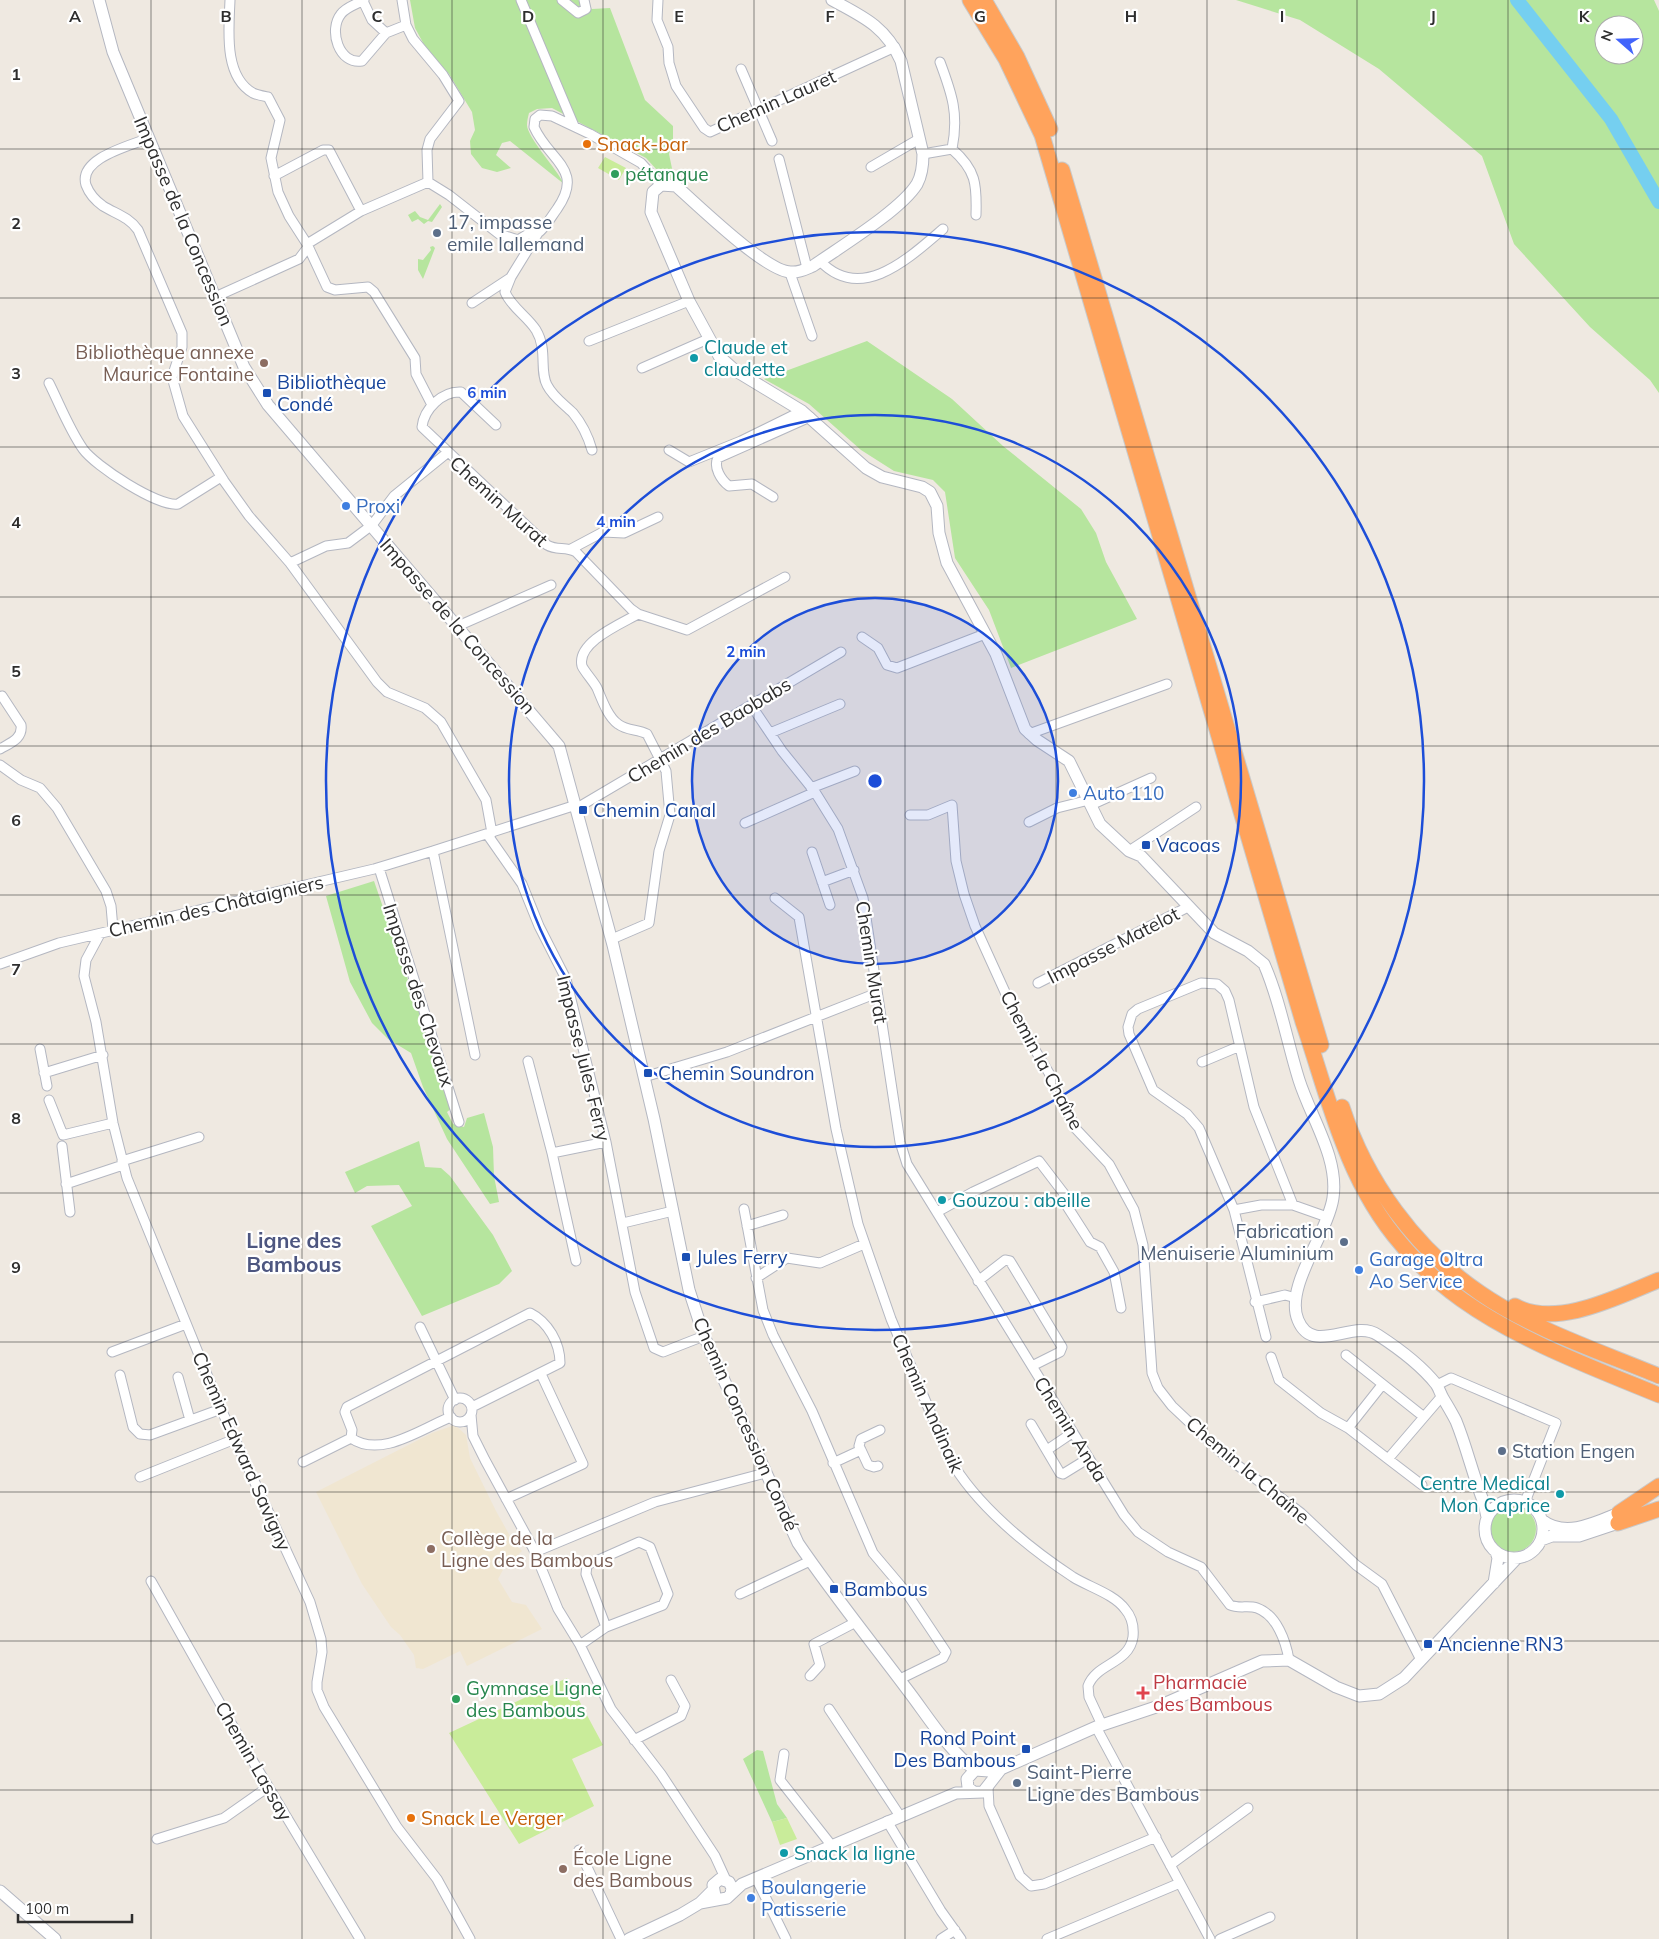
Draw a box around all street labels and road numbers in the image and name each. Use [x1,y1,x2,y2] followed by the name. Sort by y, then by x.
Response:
[713,64,840,138] street label: Chemin Lauret
[129,113,239,329] street label: Impasse de la Concession
[445,451,553,552] street label: Chemin Murat
[375,533,541,719] street label: Impasse de la Concession
[623,672,795,788] street label: Chemin des Baobabs
[106,870,326,942] street label: Chemin des Châtaigniers
[850,899,894,1025] street label: Chemin Murat
[378,900,460,1090] street label: Impasse des Chevaux
[1043,901,1183,989] street label: Impasse Matelot
[552,973,616,1143] street label: Impasse Jules Ferry
[995,986,1089,1134] street label: Chemin la Chaîne
[688,1313,804,1535] street label: Chemin Concession Condé
[887,1330,969,1476] street label: Chemin Andinaik
[187,1348,297,1554] street label: Chemin Edward Savigny
[1029,1372,1113,1486] street label: Chemin Anda
[1181,1411,1315,1529] street label: Chemin la Chaîne
[210,1697,298,1825] street label: Chemin Lassay

